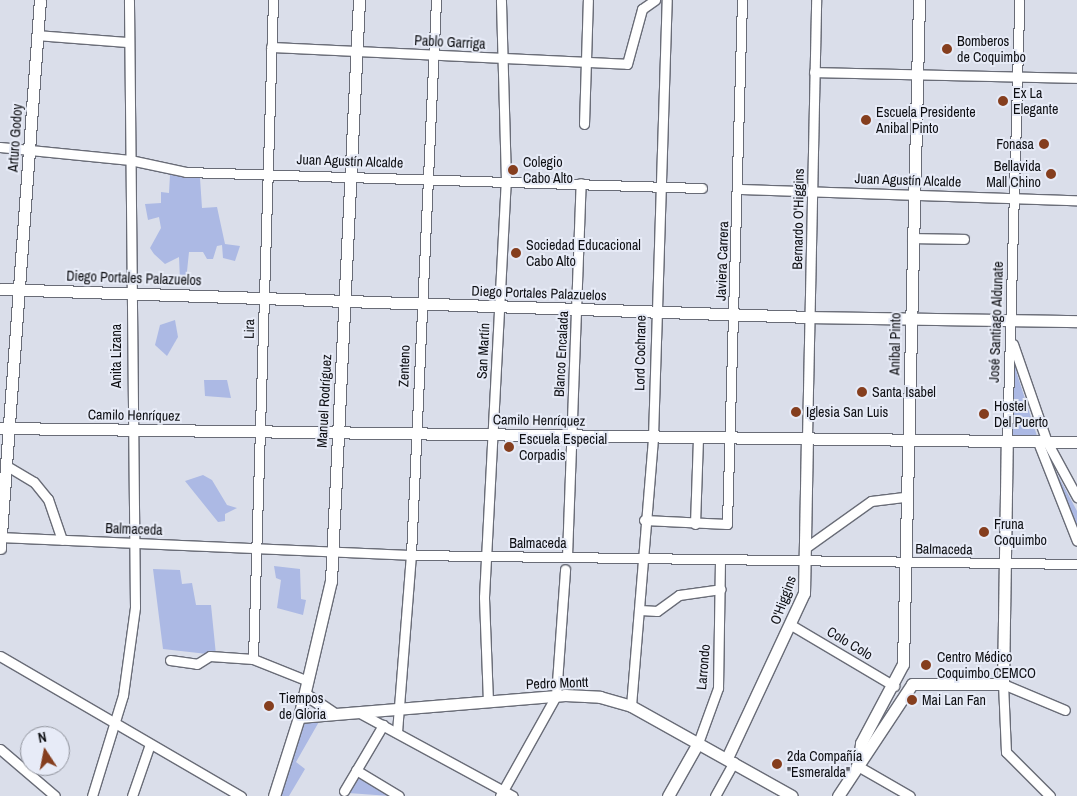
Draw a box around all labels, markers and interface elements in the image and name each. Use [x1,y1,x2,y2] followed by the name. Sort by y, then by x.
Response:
[414,32,486,52] street label: Pablo Garriga
[957,33,1026,65] place label: Bomberos de Coquimbo
[941,43,953,55] marker: Bomberos de Coquimbo
[1013,85,1058,118] place label: Ex La Elegante
[997,95,1009,107] marker: Ex La Elegante
[4,103,26,173] street label: Arturo Godoy
[876,104,976,136] place label: Escuela Presidente Anibal Pinto
[860,114,872,126] marker: Escuela Presidente Anibal Pinto
[996,136,1034,152] place label: Fonasa
[1038,138,1050,150] marker: Fonasa
[296,151,404,171] street label: Juan Agustín Alcalde
[523,154,573,186] place label: Colegio Cabo Alto
[986,158,1041,190] place label: Bellavida Mall Chino
[507,164,519,176] marker: Colegio Cabo Alto
[789,168,807,270] street label: Bernardo O'Higgins
[1045,168,1057,180] marker: Bellavida Mall Chino
[854,170,962,190] street label: Juan Agustín Alcalde
[712,221,732,301] street label: Javiera Carrera
[526,237,641,270] place label: Sociedad Educacional Cabo Alto
[510,247,522,259] marker: Sociedad Educacional Cabo Alto
[985,261,1007,383] street label: José Santiago Aldunate
[66,267,202,289] street label: Diego Portales Palazuelos
[471,282,607,304] street label: Diego Portales Palazuelos
[550,311,572,397] street label: Blanco Encalada
[886,313,904,375] street label: Aníbal Pinto
[631,315,649,391] street label: Lord Cochrane
[240,319,258,339] street label: Lira
[473,323,493,379] street label: San Martín
[108,324,124,388] street label: Anita Lizana
[395,345,413,387] street label: Zenteno
[313,354,335,448] street label: Manuel Rodríguez
[872,384,936,400] place label: Santa Isabel
[856,386,868,398] marker: Santa Isabel
[994,398,1048,431] place label: Hostel Del Puerto
[806,404,888,420] place label: Iglesia San Luis
[88,406,180,424] street label: Camilo Henríquez
[790,406,802,418] marker: Iglesia San Luis
[978,408,990,420] marker: Hostel Del Puerto
[493,411,585,429] street label: Camilo Henríquez
[519,431,607,464] place label: Escuela Especial Corpadis
[503,441,515,453] marker: Escuela Especial Corpadis
[994,516,1047,548] place label: Fruna Coquimbo
[105,520,163,538] street label: Balmaceda
[978,526,990,538] marker: Fruna Coquimbo
[509,535,567,551] street label: Balmaceda
[915,540,973,558] street label: Balmaceda
[766,573,800,627] street label: O'Higgins
[824,623,876,663] street label: Colo Colo
[693,643,713,691] street label: Larrondo
[937,649,1036,682] place label: Centro Médico Coquimbo CEMCO
[919,658,933,672] marker: Centro Médico Coquimbo CEMCO
[525,674,589,692] street label: Pedro Montt
[279,690,326,722] place label: Tiempos de Gloria
[922,692,986,708] place label: Mai Lan Fan
[906,694,918,706] marker: Mai Lan Fan
[263,700,275,712] marker: Tiempos de Gloria
[20,726,70,776] north arrow
[37,728,48,747] text: N
[787,748,862,780] place label: 2da Compañía "Esmeralda"
[771,758,783,770] marker: 2da Compañía "Esmeralda"

